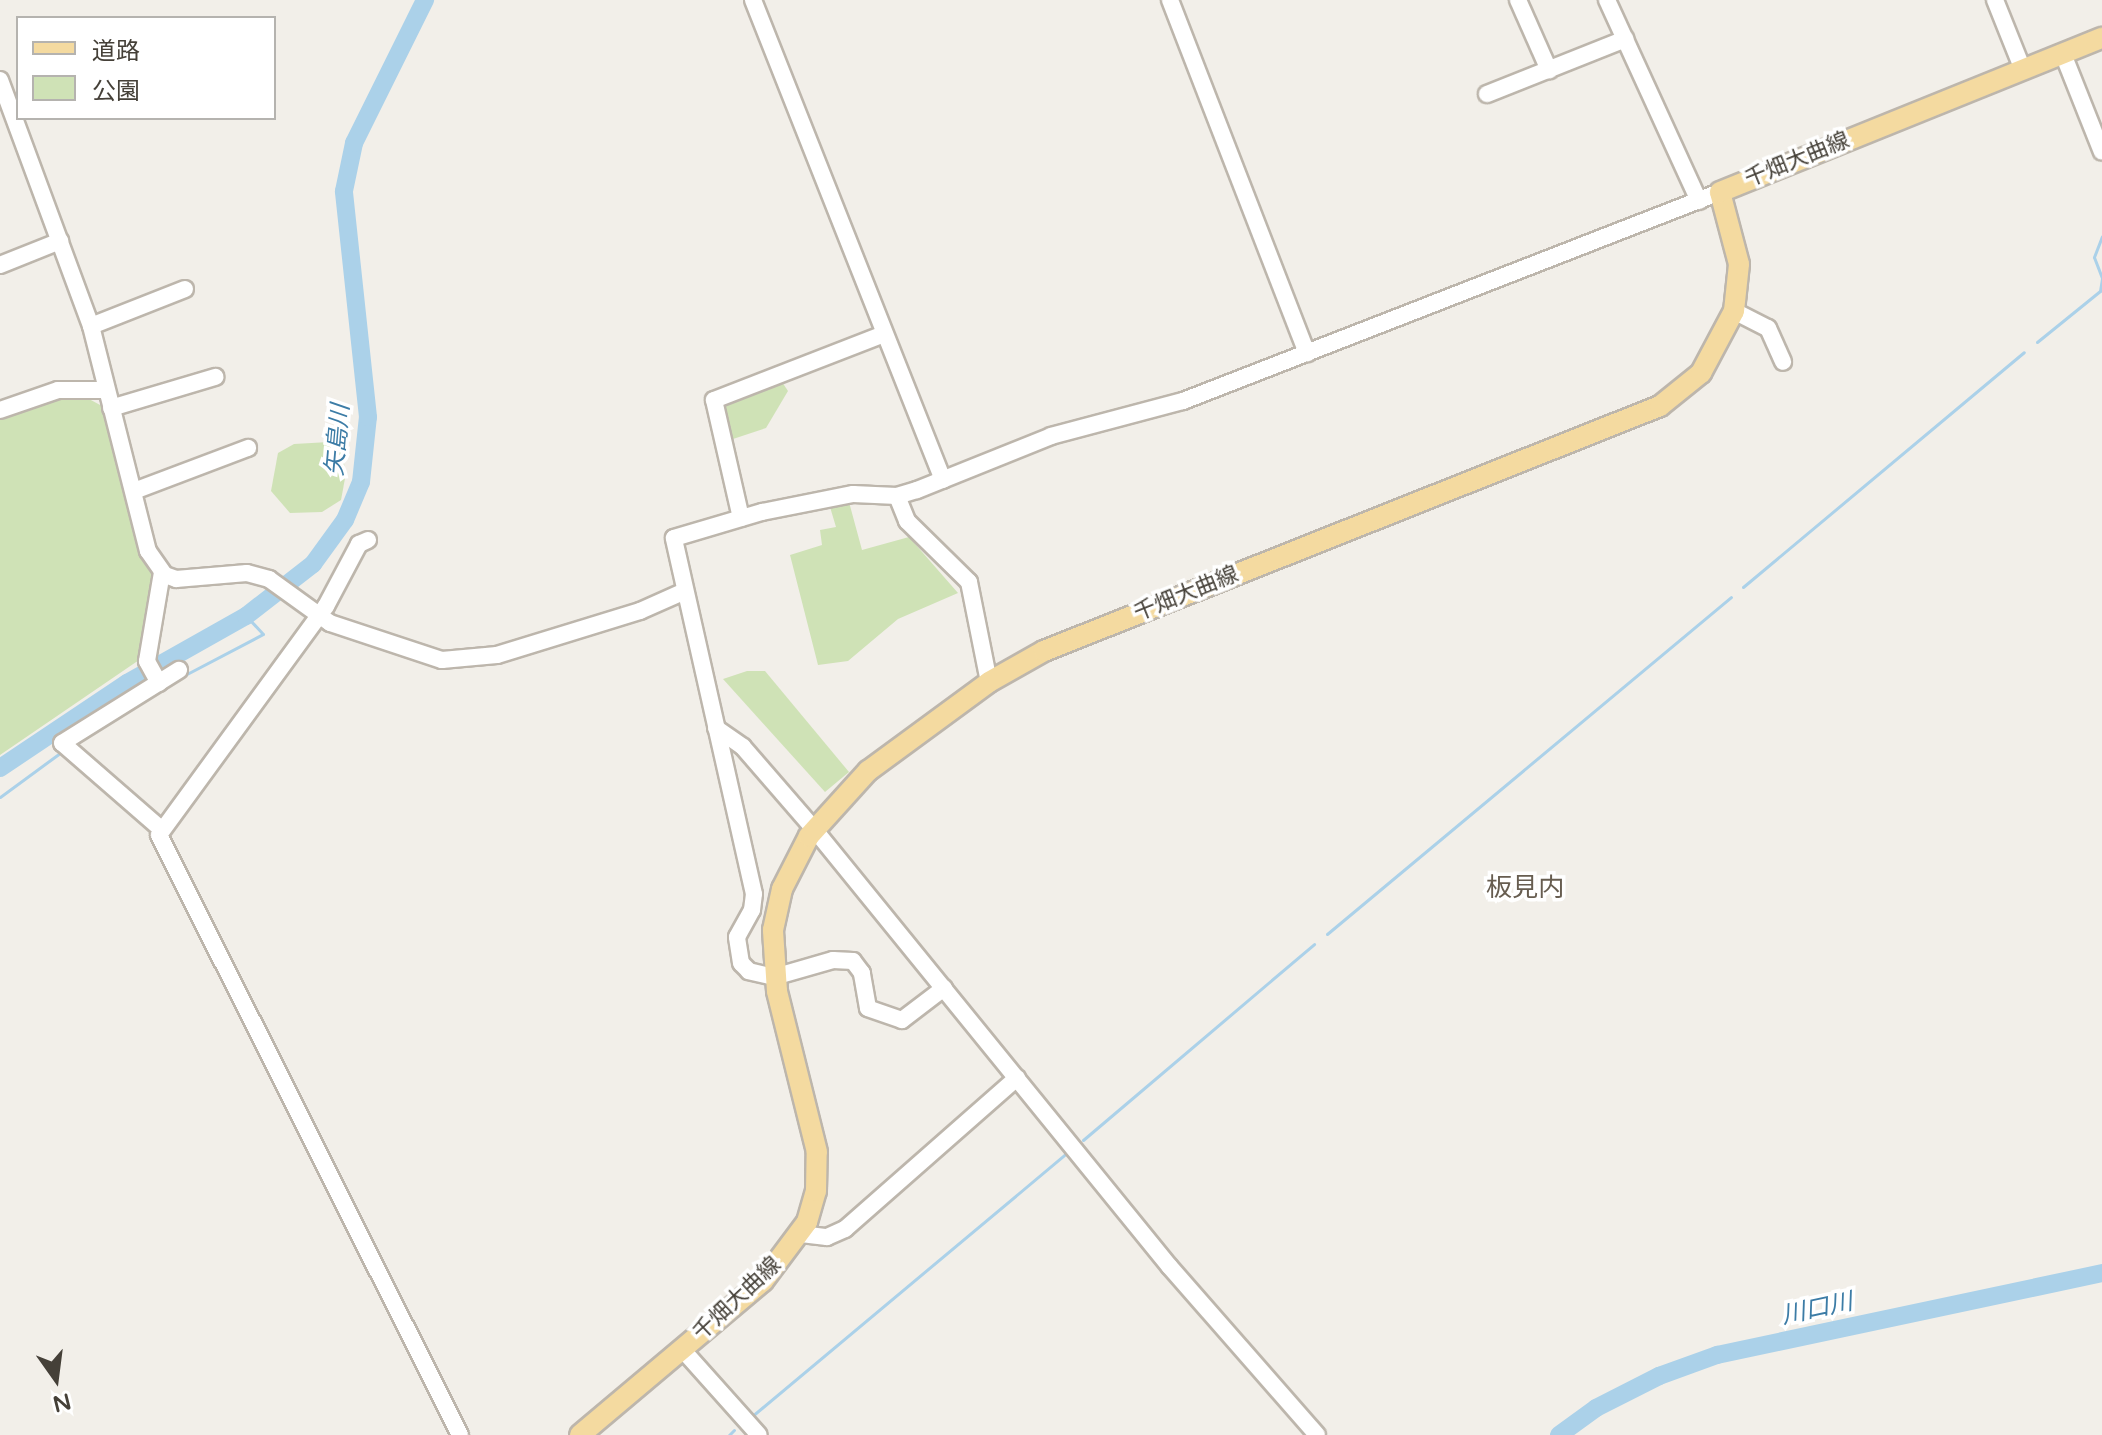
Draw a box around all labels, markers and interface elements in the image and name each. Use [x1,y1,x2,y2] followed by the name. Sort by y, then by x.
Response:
[16,16,276,120] legend
[92,37,140,66] text: 道路
[92,77,140,106] text: 公園
[1741,127,1853,193] street label: 千畑大曲線
[321,403,355,477] water label: 矢島川
[1130,561,1242,627] street label: 千畑大曲線
[1486,872,1564,904] district label: 板見内
[688,1252,786,1346] street label: 千畑大曲線
[1779,1287,1855,1331] water label: 川口川
[16,1339,96,1419] north arrow
[50,1388,74,1417] text: N

